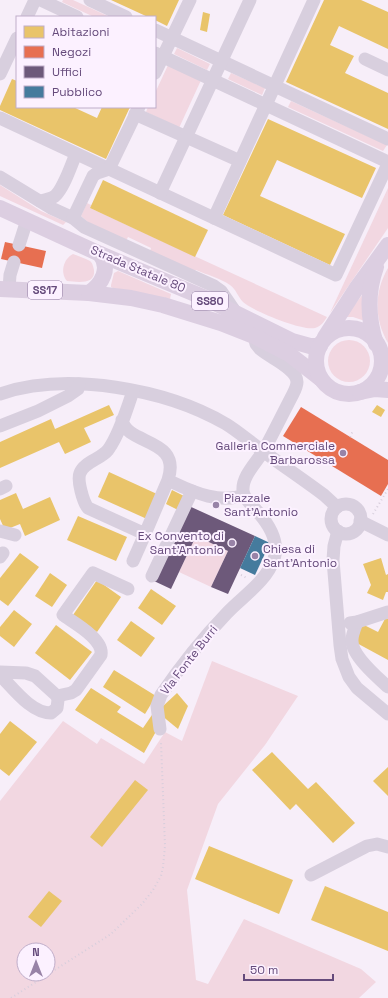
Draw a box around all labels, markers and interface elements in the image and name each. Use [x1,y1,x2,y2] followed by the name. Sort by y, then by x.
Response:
[16,16,156,108] legend
[52,24,110,40] text: Abitazioni
[52,44,91,60] text: Negozi
[52,64,82,80] text: Uffici
[52,84,102,100] text: Pubblico
[88,242,188,296] street label: Strada Statale 80
[28,281,62,299] road number: SS17
[192,292,228,310] road number: SS80
[216,438,335,468] place label: Galleria Commerciale Barbarossa
[338,448,348,458] marker: Galleria Commerciale Barbarossa
[224,490,298,520] place label: Piazzale Sant'Antonio
[211,500,221,510] marker: Piazzale Sant'Antonio
[138,528,224,558] place label: Ex Convento di Sant'Antonio
[227,538,237,548] marker: Ex Convento di Sant'Antonio
[263,541,337,571] place label: Chiesa di Sant'Antonio
[250,551,260,561] marker: Chiesa di Sant'Antonio
[157,622,221,698] street label: Via Fonte Burri
[16,942,56,982] north arrow
[32,945,40,959] text: N
[244,956,333,982] scale bar
[250,962,278,978] text: 50 m

